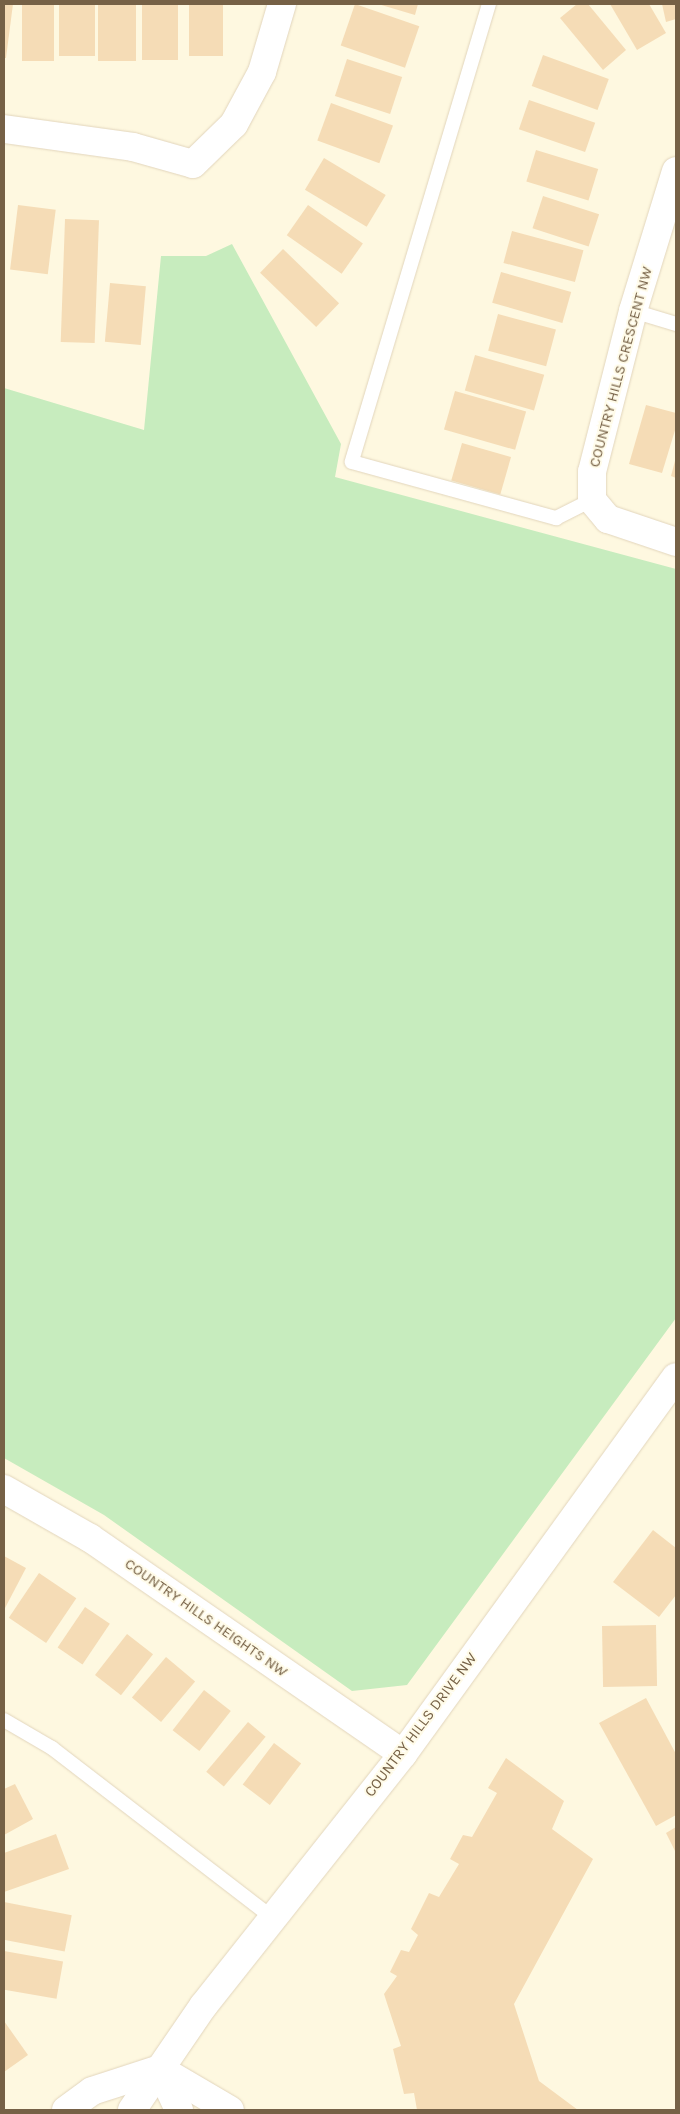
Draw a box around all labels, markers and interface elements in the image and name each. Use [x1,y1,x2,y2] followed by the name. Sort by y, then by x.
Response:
[586,265,656,469] street label: COUNTRY HILLS CRESCENT NW
[121,1555,291,1681] street label: COUNTRY HILLS HEIGHTS NW
[361,1649,481,1801] street label: COUNTRY HILLS DRIVE NW

